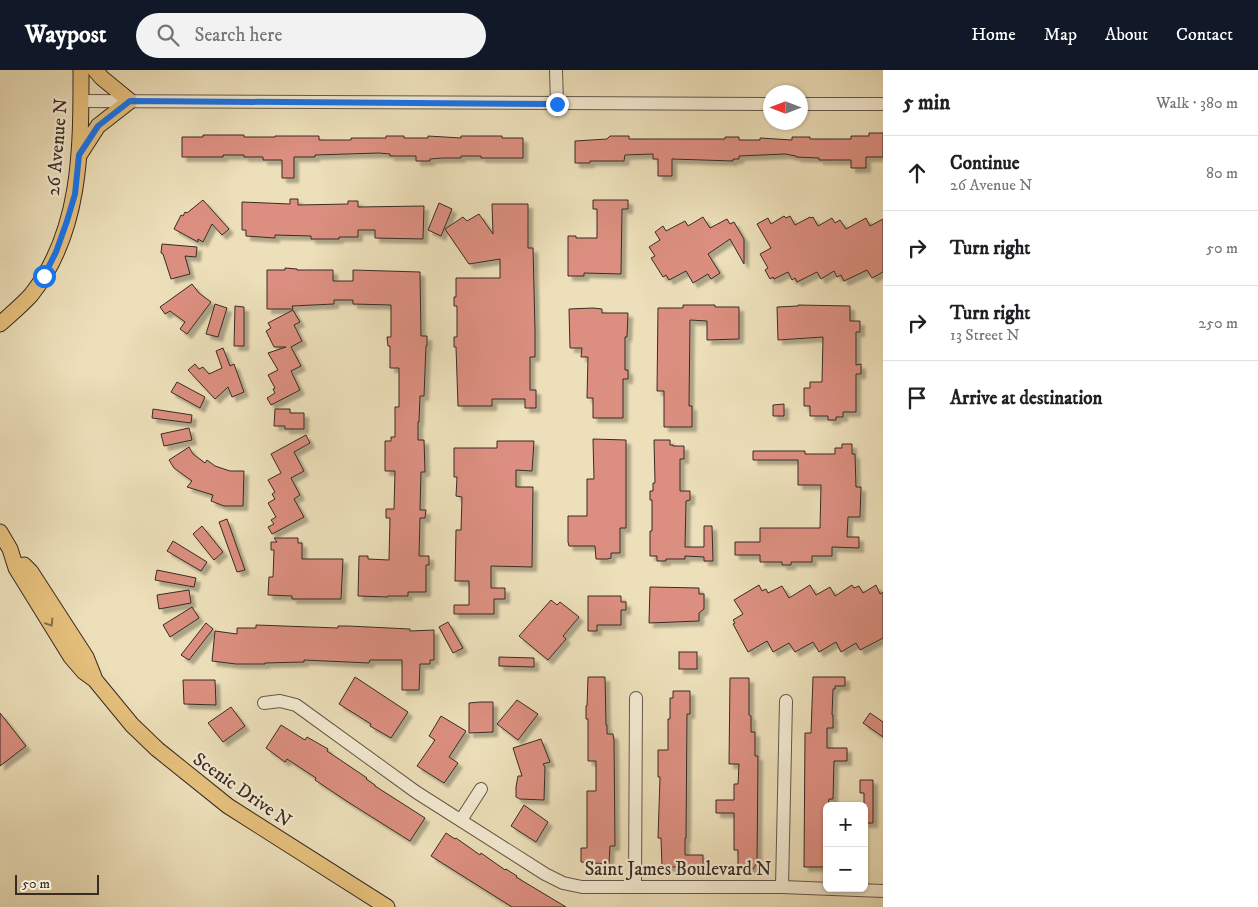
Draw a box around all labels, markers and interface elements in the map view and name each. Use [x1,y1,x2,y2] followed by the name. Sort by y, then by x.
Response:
[136,13,486,58] search box
[25,20,106,50] text: Waypost
[154,21,182,49] icon: search
[194,24,282,47] text: Search here
[971,24,1016,46] text: Home
[1044,24,1077,46] text: Map
[1105,24,1148,46] text: About
[1176,24,1233,46] text: Contact
[763,85,808,130] north arrow
[903,90,950,116] text: 5 min
[546,93,569,116] route end
[1156,93,1238,113] text: Walk · 380 m
[42,97,73,197] street label: 26 Avenue N
[950,152,1020,175] text: Continue
[903,159,931,187] icon: ahead
[1206,163,1238,183] text: 80 m
[950,175,1032,195] text: 26 Avenue N
[903,234,931,262] icon: right
[950,237,1030,260] text: Turn right
[1206,238,1238,258] text: 50 m
[33,265,56,288] route start
[950,302,1030,325] text: Turn right
[903,309,931,337] icon: right
[1198,313,1238,333] text: 250 m
[950,325,1020,345] text: 13 Street N
[903,384,931,412] icon: arrive
[950,387,1102,410] text: Arrive at destination
[43,617,53,626] one-way arrow
[188,748,296,833] street label: Scenic Drive N
[823,802,868,892] map controls
[823,802,868,847] button: +
[823,847,868,892] button: −
[584,858,772,881] street label: Saint James Boulevard N
[15,872,99,895] scale bar
[22,875,50,893] text: 50 m

